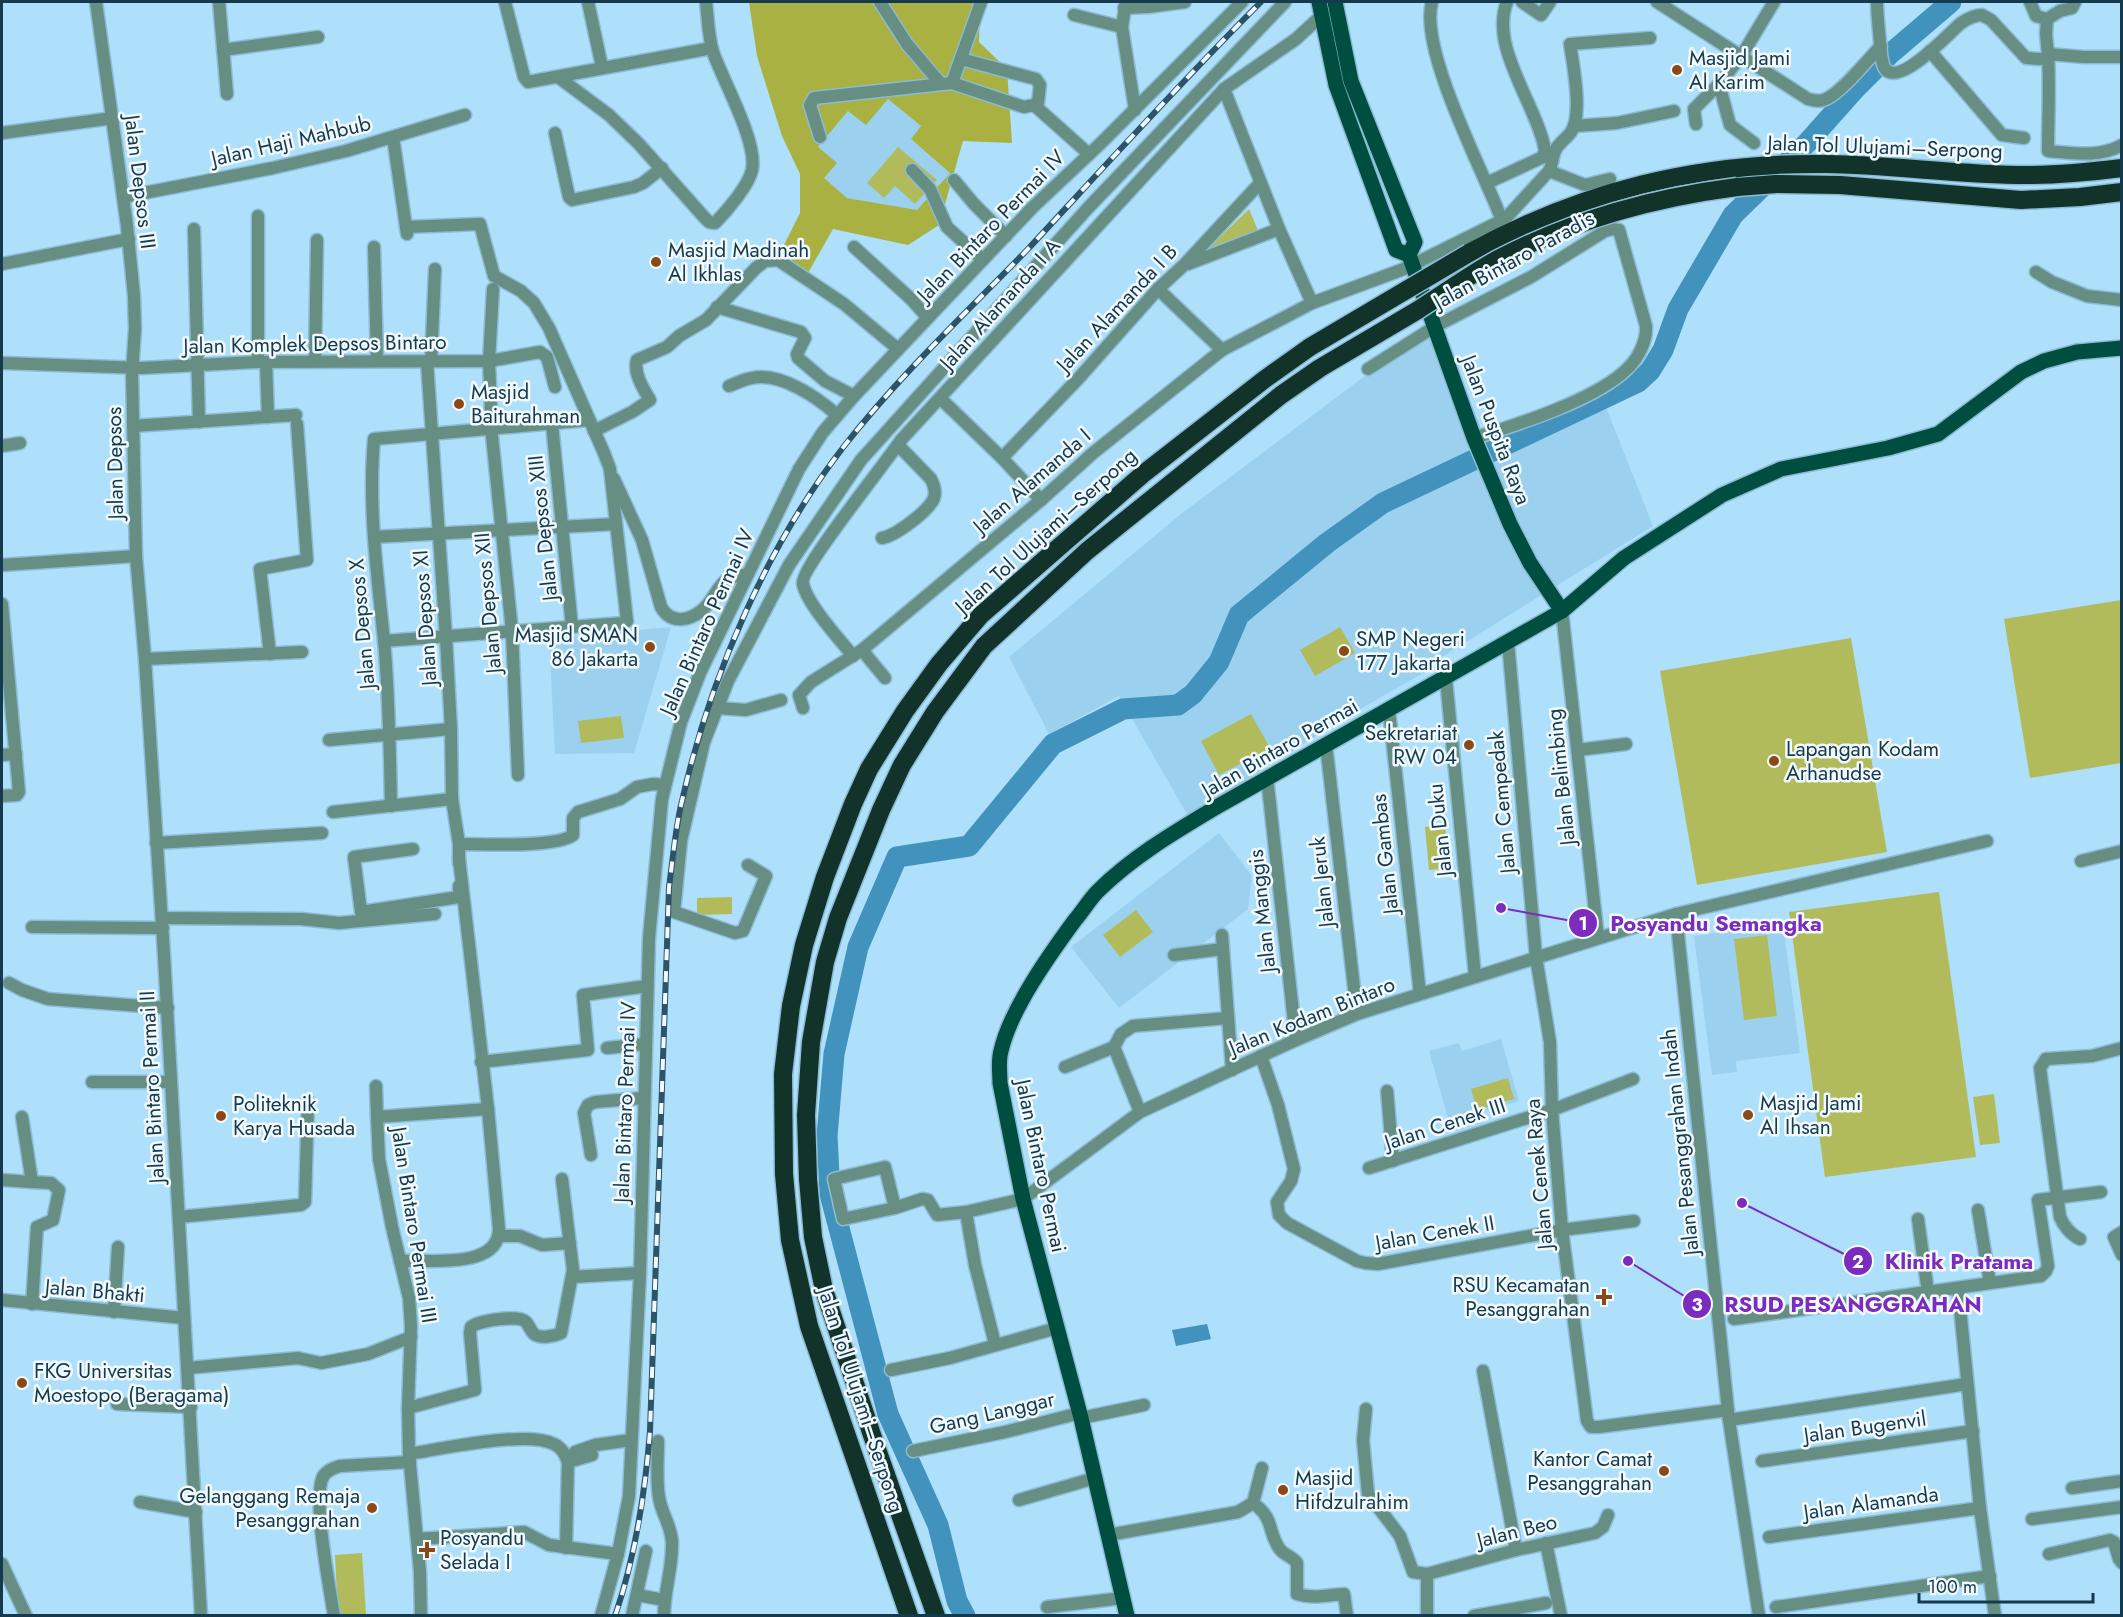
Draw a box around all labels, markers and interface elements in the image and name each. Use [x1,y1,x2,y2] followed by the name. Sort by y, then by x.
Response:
[1689,43,1791,97] place label: Masjid Jami Al Karim
[1670,63,1684,77] marker: Masjid Jami Al Karim
[205,108,374,175] street label: Jalan Haji Mahbub
[117,110,163,251] street label: Jalan Depsos III
[1764,128,2003,166] street label: Jalan Tol Ulujami–Serpong
[908,143,1072,311] street label: Jalan Bintaro Permai IV
[1426,203,1600,318] street label: Jalan Bintaro Paradis
[931,232,1067,378] street label: Jalan Alamanda I A
[668,235,809,289] place label: Masjid Madinah Al Ikhlas
[1048,237,1184,381] street label: Jalan Alamanda I B
[649,255,663,269] marker: Masjid Madinah Al Ikhlas
[180,327,447,361] street label: Jalan Komplek Depsos Bintaro
[1453,348,1538,509] street label: Jalan Puspita Raya
[471,377,580,431] place label: Masjid Baiturahman
[452,397,466,411] marker: Masjid Baiturahman
[99,406,131,523] street label: Jalan Depsos
[964,421,1097,543] street label: Jalan Alamanda I
[946,441,1143,623] street label: Jalan Tol Ulujami–Serpong
[520,454,566,605] street label: Jalan Depsos XIII
[651,524,762,723] street label: Jalan Bintaro Permai IV
[467,531,509,678] street label: Jalan Depsos XII
[405,549,445,690] street label: Jalan Depsos XI
[341,557,383,693] street label: Jalan Depsos X
[515,620,638,674] place label: Masjid SMAN 86 Jakarta
[1356,624,1465,678] place label: SMP Negeri 177 Jakarta
[643,640,657,654] marker: Masjid SMAN 86 Jakarta
[1337,644,1351,658] marker: SMP Negeri 177 Jakarta
[1194,691,1364,807] street label: Jalan Bintaro Permai
[1539,707,1583,850] street label: Jalan Belimbing
[1365,718,1457,772] place label: Sekretariat RW 04
[1481,729,1523,878] street label: Jalan Cempedak
[1786,734,1939,788] place label: Lapangan Kodam Arhanudse
[1462,738,1476,752] marker: Sekretariat RW 04
[1767,754,1781,768] marker: Lapangan Kodam Arhanudse
[1420,782,1460,881] street label: Jalan Duku
[1364,792,1407,919] street label: Jalan Gambas
[1302,835,1342,932] street label: Jalan Jeruk
[1241,848,1284,977] street label: Jalan Manggis
[1568,903,1834,943] callout: Posyandu Semangka
[1610,907,1822,939] text: Posyandu Semangka
[1578,911,1588,937] text: 1
[1222,969,1399,1064] street label: Jalan Kodam Bintaro
[132,990,172,1187] street label: Jalan Bintaro Permai II
[606,1001,644,1206] street label: Jalan Bintaro Permai IV
[1653,1027,1707,1260] street label: Jalan Pesanggrahan Indah
[1007,1074,1074,1255] street label: Jalan Bintaro Permai
[1760,1088,1862,1142] place label: Masjid Jami Al Ihsan
[233,1089,355,1143] place label: Politeknik Karya Husada
[1378,1090,1509,1159] street label: Jalan Cenek III
[1517,1097,1561,1254] street label: Jalan Cenek Raya
[1741,1108,1755,1122] marker: Masjid Jami Al Ihsan
[214,1109,228,1123] marker: Politeknik Karya Husada
[383,1122,444,1325] street label: Jalan Bintaro Permai III
[1370,1208,1497,1259] street label: Jalan Cenek II
[1843,1241,2045,1281] callout: Klinik Pratama
[1885,1245,2033,1277] text: Klinik Pratama
[1852,1249,1864,1275] text: 2
[1452,1270,1590,1324] place label: RSU Kecamatan Pesanggrahan
[41,1271,146,1310] street label: Jalan Bhakti
[809,1281,912,1517] street label: Jalan Tol Ulujami–Serpong
[1682,1284,1994,1324] callout: RSUD PESANGGRAHAN
[1595,1288,1613,1306] marker: RSU Kecamatan Pesanggrahan
[1724,1288,1982,1320] text: RSUD PESANGGRAHAN
[1691,1292,1703,1318] text: 3
[34,1356,229,1410] place label: FKG Universitas Moestopo (Beragama)
[15,1376,29,1390] marker: FKG Universitas Moestopo (Beragama)
[927,1384,1058,1442] street label: Gang Langgar
[1799,1404,1928,1451] street label: Jalan Bugenvil
[1527,1444,1652,1498] place label: Kantor Camat Pesanggrahan
[1295,1463,1409,1517] place label: Masjid Hifdzulrahim
[1657,1464,1671,1478] marker: Kantor Camat Pesanggrahan
[1799,1479,1940,1528] street label: Jalan Alamanda
[179,1481,360,1535] place label: Gelanggang Remaja Pesanggrahan
[1276,1483,1290,1497] marker: Masjid Hifdzulrahim
[365,1501,379,1515] marker: Gelanggang Remaja Pesanggrahan
[1471,1507,1560,1556] street label: Jalan Beo
[440,1523,524,1577] place label: Posyandu Selada I
[418,1541,436,1559] marker: Posyandu Selada I
[1919,1566,2093,1604] scale bar
[1928,1574,1977,1600] text: 100 m

